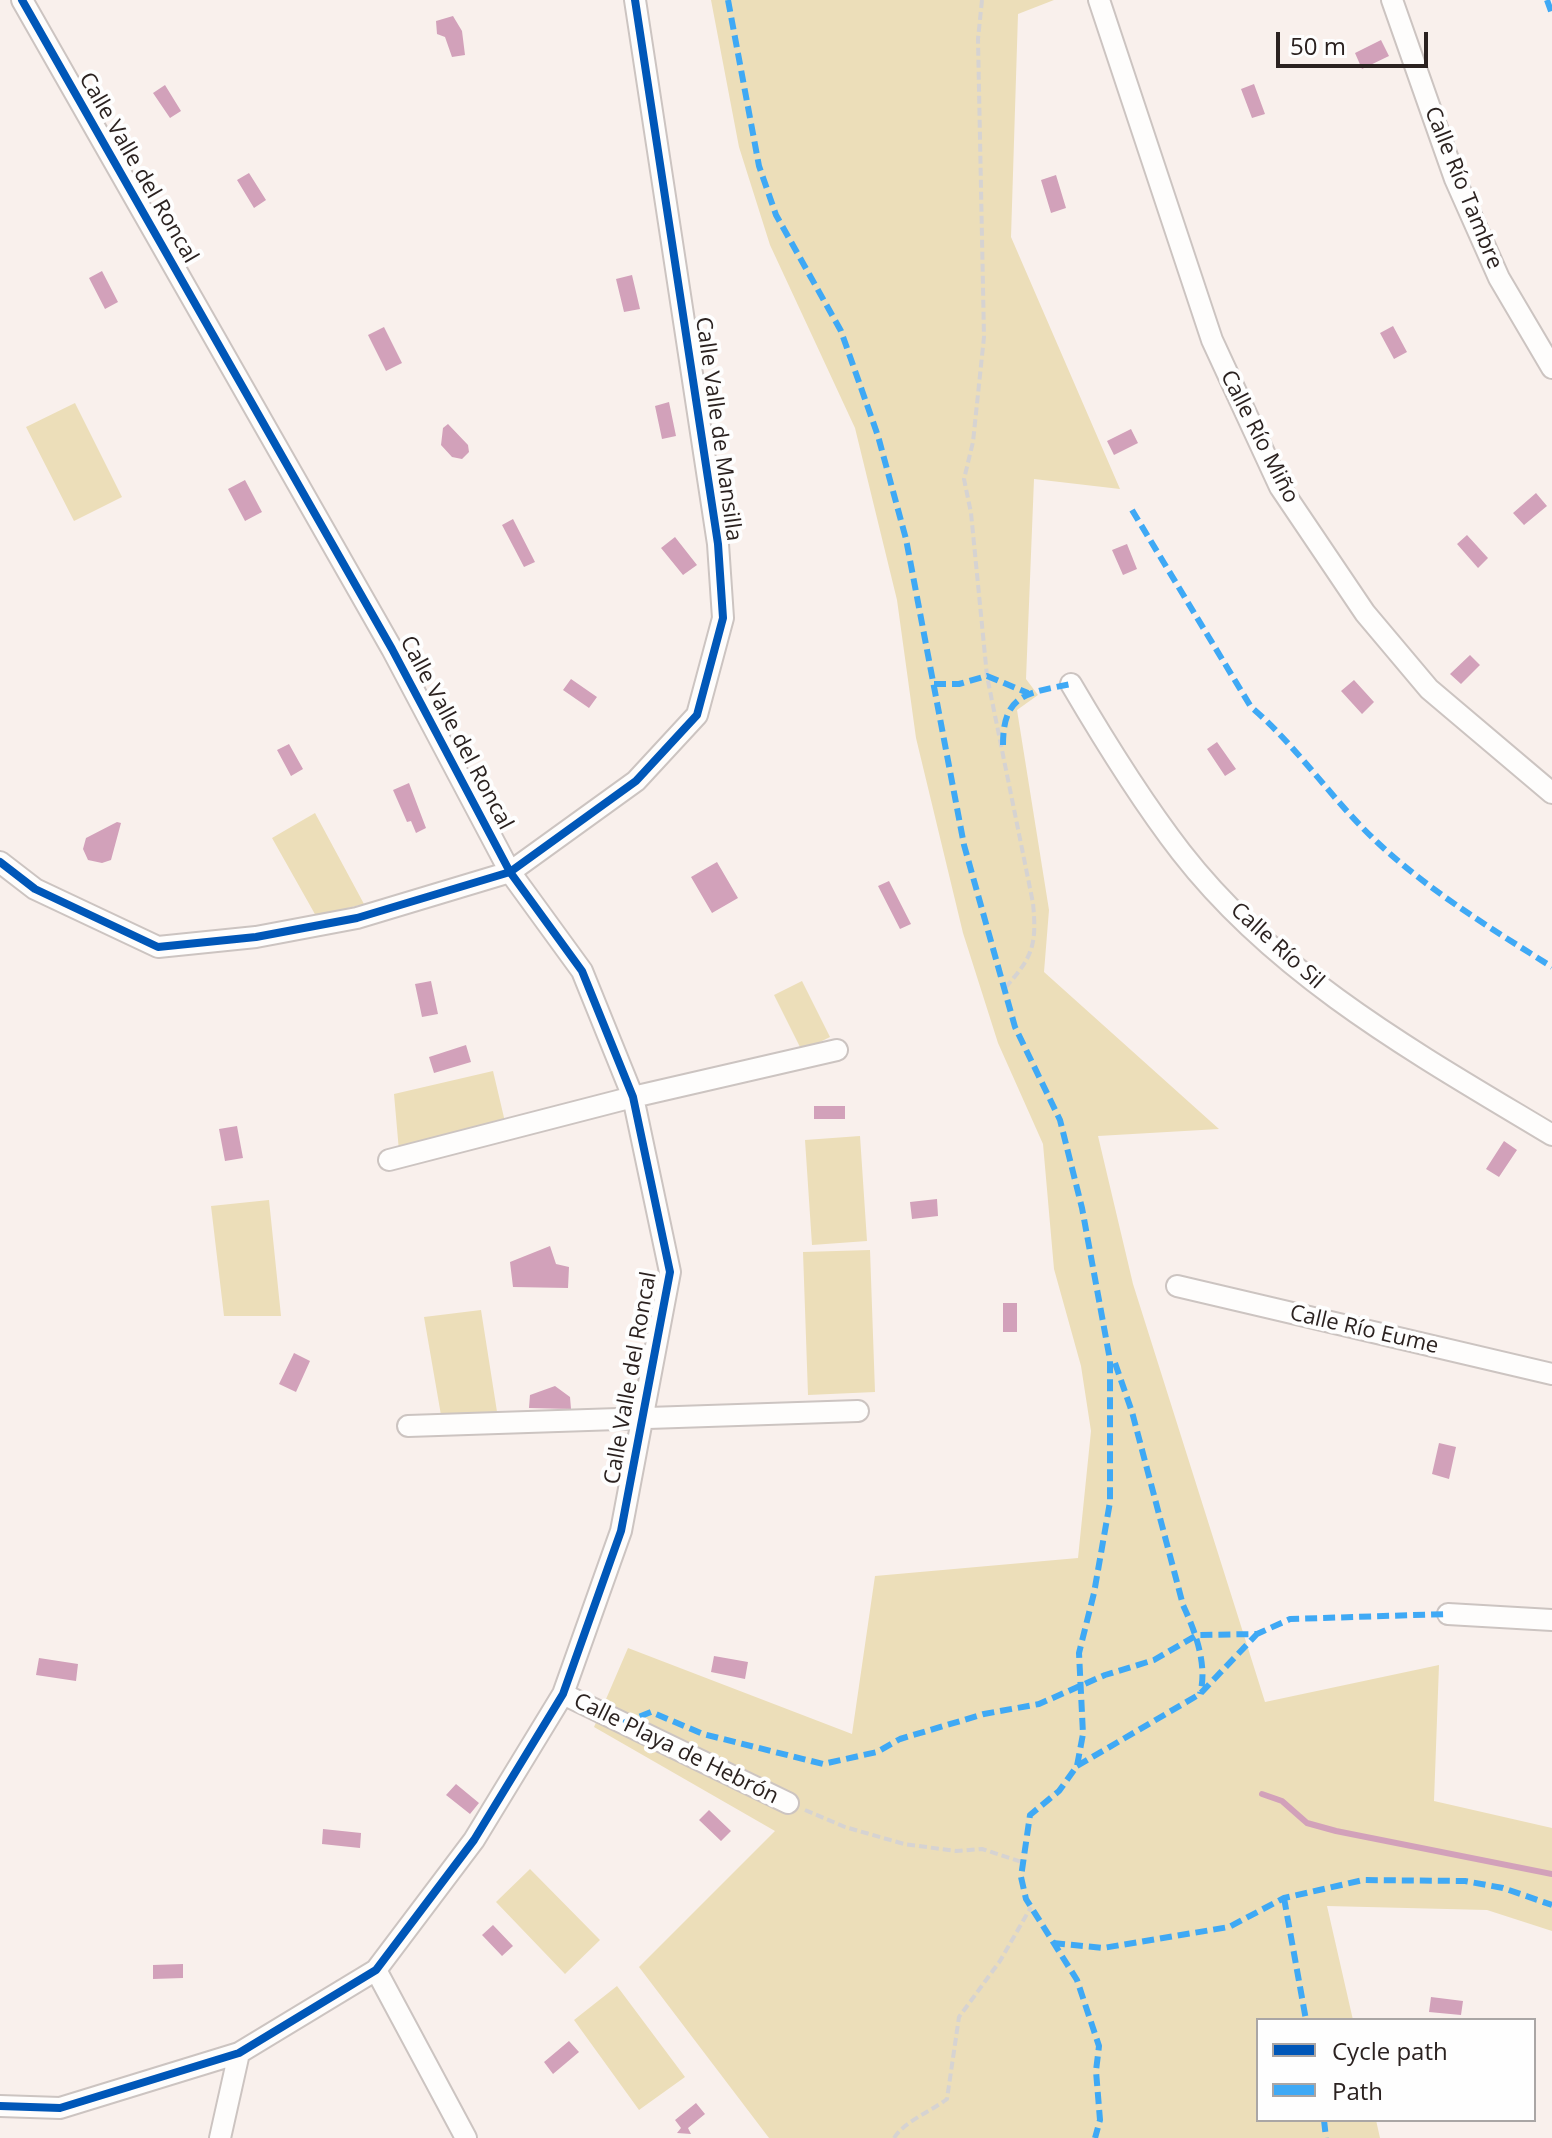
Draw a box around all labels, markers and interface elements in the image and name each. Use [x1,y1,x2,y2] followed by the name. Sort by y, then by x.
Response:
[1280,16,1432,66] scale bar
[1290,29,1346,62] text: 50 m
[73,68,203,268] street label: Calle Valle del Roncal
[1418,103,1508,273] street label: Calle Río Tambre
[689,315,747,543] street label: Calle Valle de Mansilla
[1214,366,1304,508] street label: Calle Río Miño
[394,632,518,834] street label: Calle Valle del Roncal
[1225,897,1329,995] street label: Calle Río Sil
[599,1270,663,1486] street label: Calle Valle del Roncal
[1287,1300,1441,1360] street label: Calle Río Eume
[569,1688,783,1810] street label: Calle Playa de Hebrón
[1256,2018,1536,2122] legend
[1332,2034,1448,2067] text: Cycle path
[1332,2074,1383,2107] text: Path

